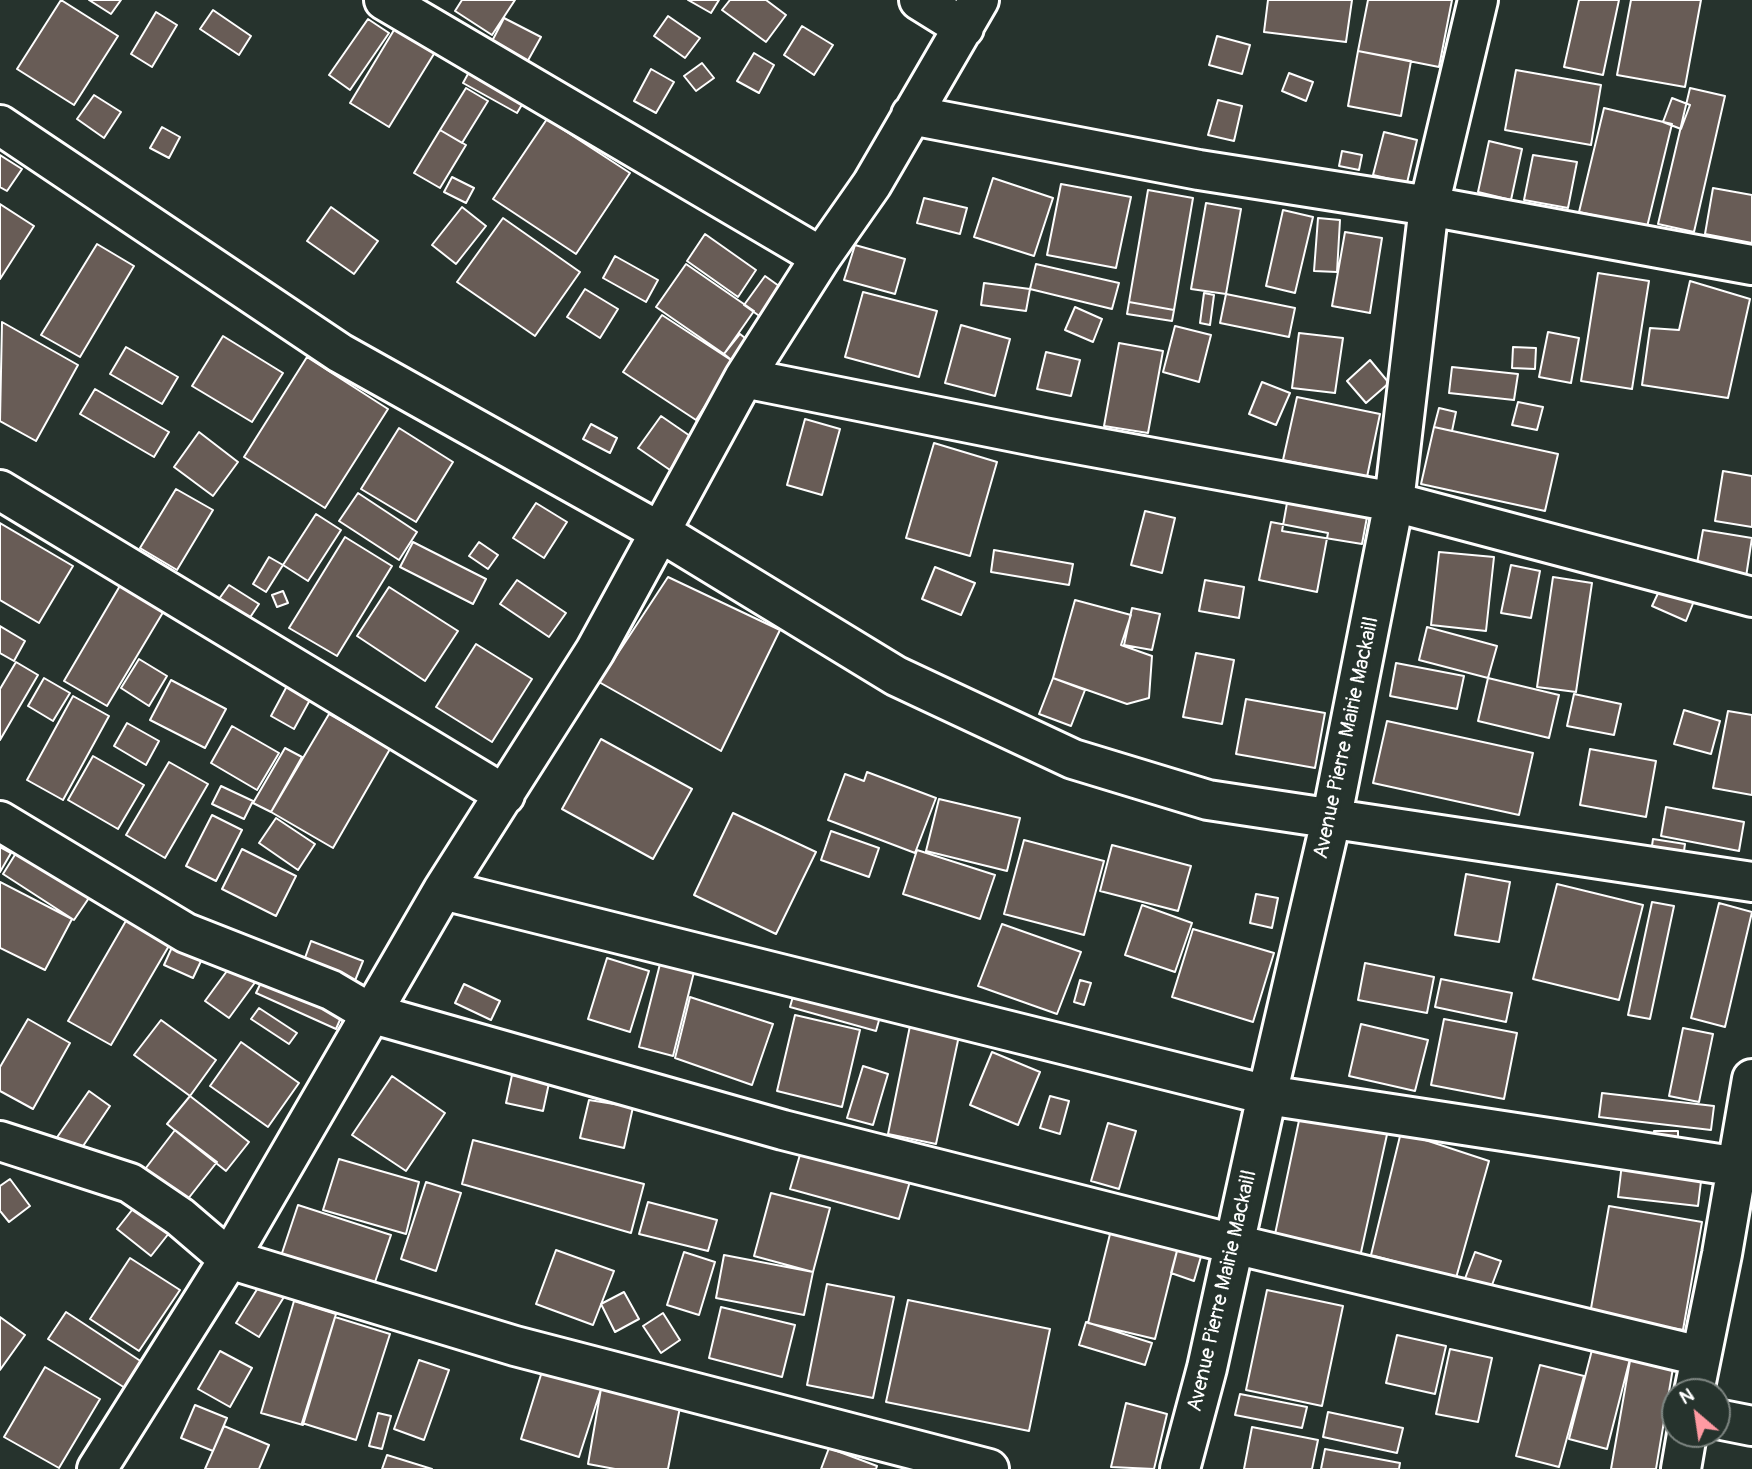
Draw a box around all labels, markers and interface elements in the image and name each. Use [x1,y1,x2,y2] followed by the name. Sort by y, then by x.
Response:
[1309,615,1385,861] street label: Avenue Pierre Mairie Mackaill
[1183,1168,1263,1414] street label: Avenue Pierre Mairie Mackaill
[1661,1378,1731,1448] north arrow
[1675,1383,1698,1410] text: N

